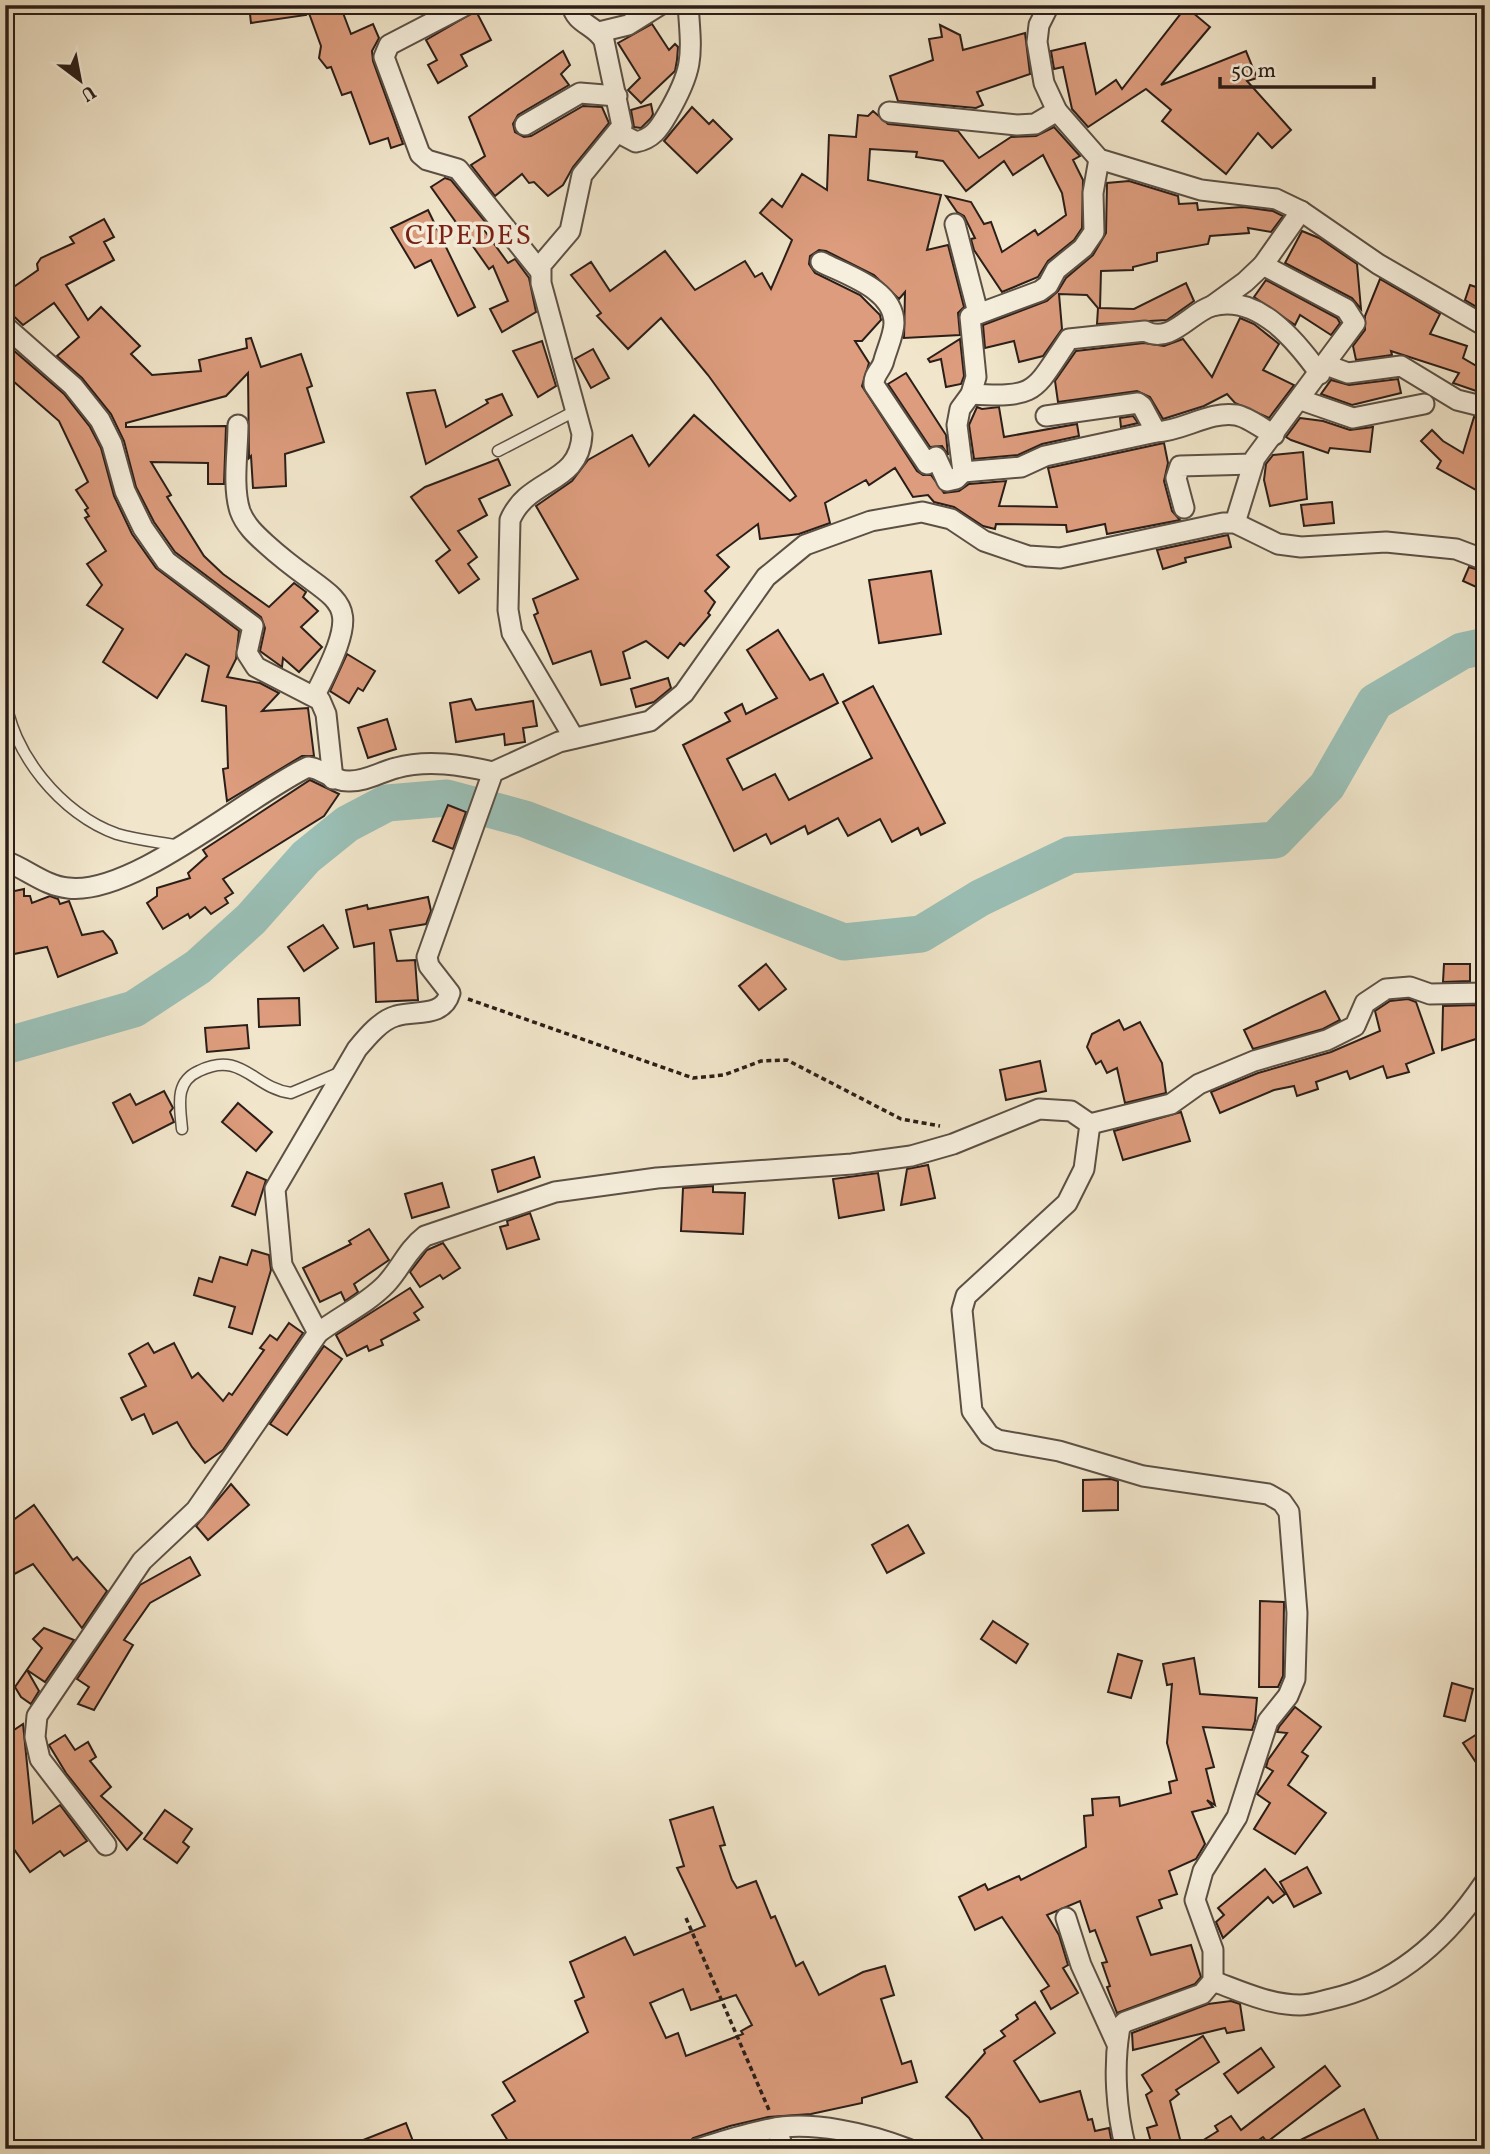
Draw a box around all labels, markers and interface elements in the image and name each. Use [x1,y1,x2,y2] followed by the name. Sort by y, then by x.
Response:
[46,46,116,116] north arrow
[1220,46,1374,90] scale bar
[1231,57,1276,86] text: 50 m
[76,78,100,107] text: U
[405,217,533,256] district label: CIPEDES

